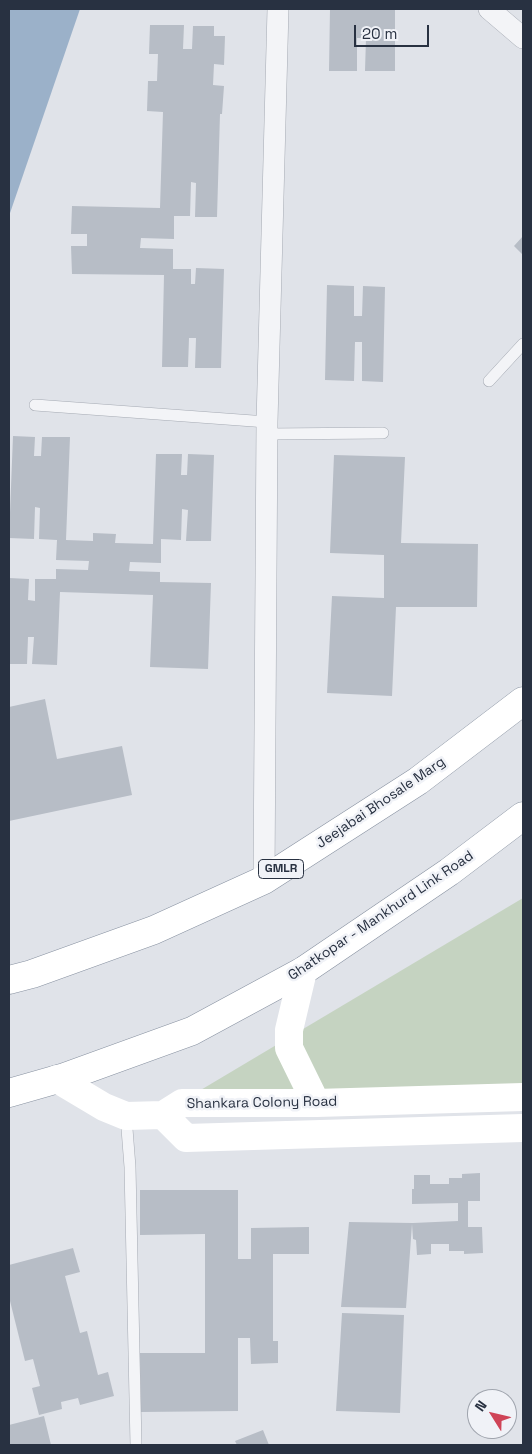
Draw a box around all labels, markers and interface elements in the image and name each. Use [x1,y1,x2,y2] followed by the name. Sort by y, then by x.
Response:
[357,15,432,47] scale bar
[362,24,397,43] text: 20 m
[314,754,448,852] street label: Jeejabai Bhosale Marg
[285,848,477,984] street label: Ghatkopar - Mankhurd Link Road
[258,860,304,879] road number: GMLR
[187,1093,337,1113] street label: Shankara Colony Road
[467,1389,517,1439] north arrow
[471,1397,491,1415] text: N

